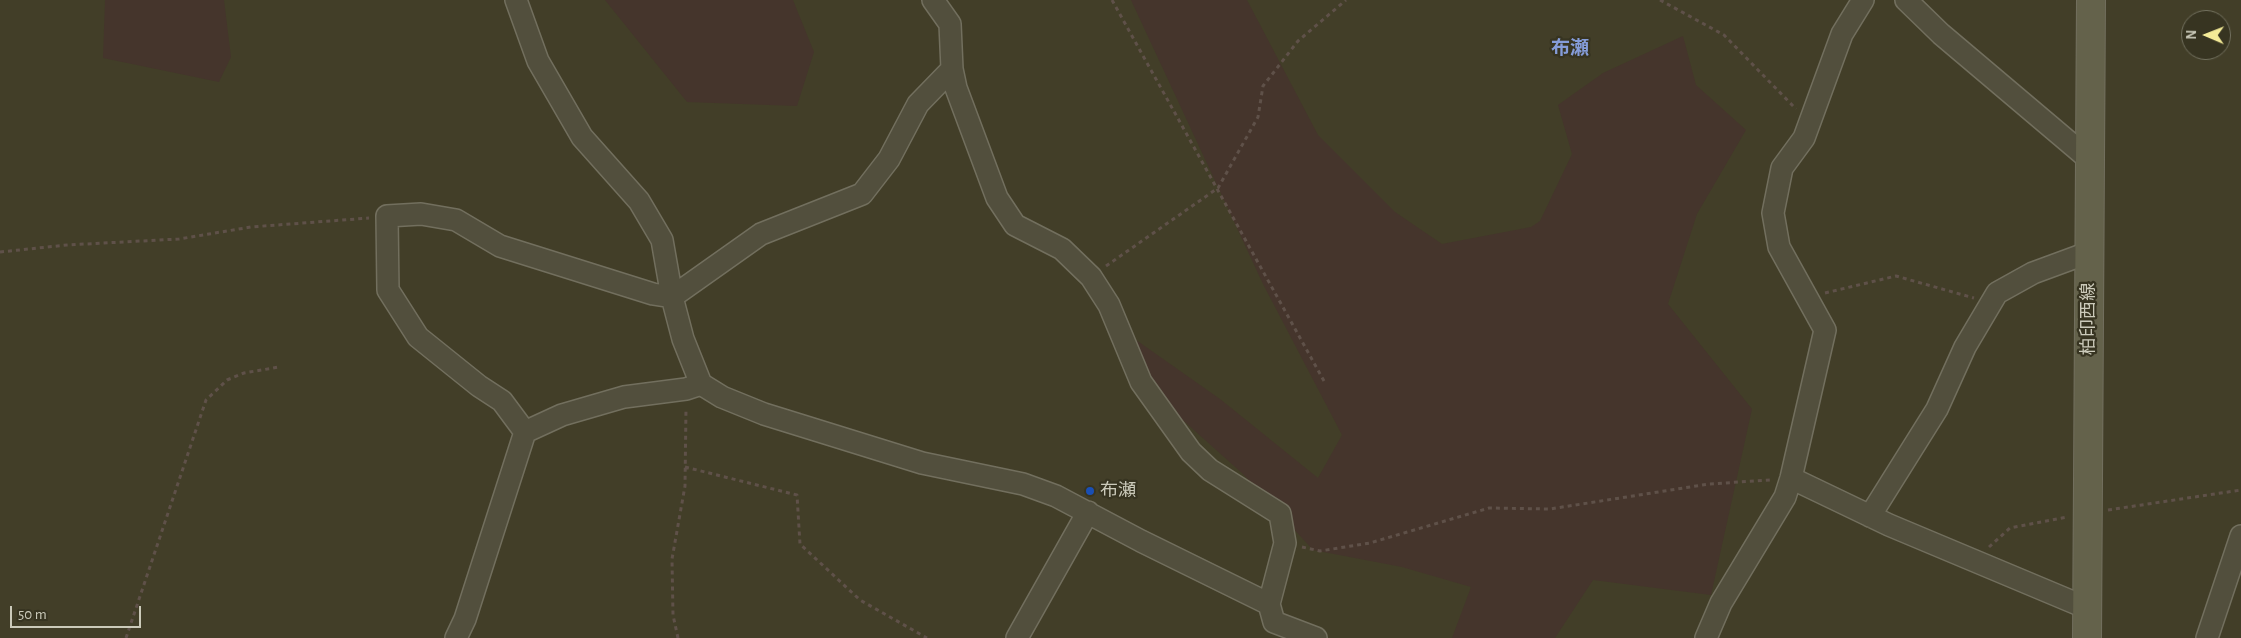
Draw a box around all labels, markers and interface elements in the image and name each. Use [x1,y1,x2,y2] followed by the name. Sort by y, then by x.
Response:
[2181,10,2231,60] north arrow
[2185,30,2199,40] text: N
[1551,37,1589,59] district label: 布瀬
[2078,283,2100,355] street label: 柏印西線
[1100,480,1136,502] place label: 布瀬
[1084,485,1096,497] marker: 布瀬
[12,596,144,628] scale bar
[18,607,47,622] text: 50 m

